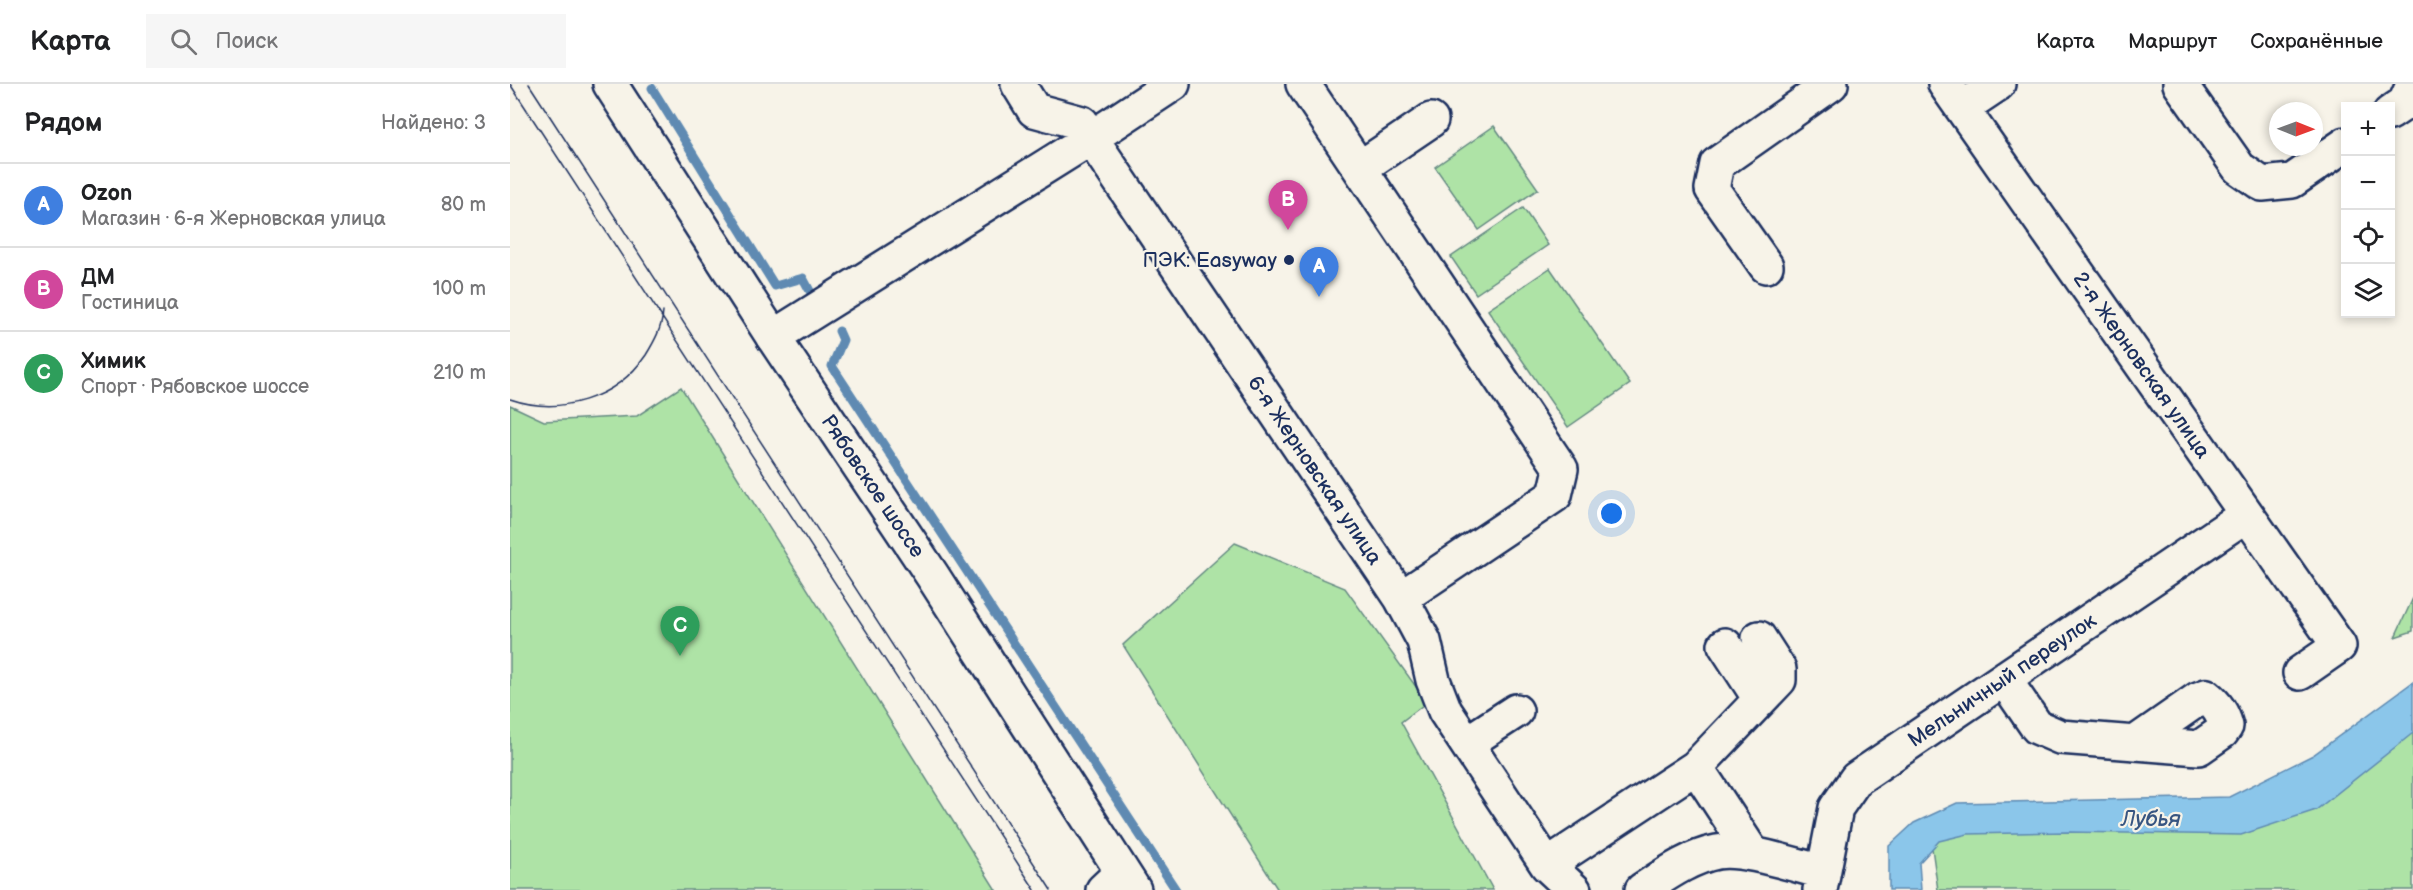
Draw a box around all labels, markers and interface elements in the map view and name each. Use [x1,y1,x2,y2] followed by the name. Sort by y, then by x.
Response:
[146,14,566,68] search box
[30,25,110,58] text: Карта
[167,25,200,58] icon: search
[215,28,278,55] text: Поиск
[2036,29,2095,54] text: Карта
[2128,29,2217,54] text: Маршрут
[2250,29,2383,54] text: Сохранённые
[2269,102,2323,156] north arrow
[2341,102,2395,318] map controls
[2341,102,2395,156] button: +
[24,108,102,139] text: Рядом
[381,111,486,135] text: Найдено: 3
[2341,156,2395,210] button: −
[81,180,132,207] text: Ozon
[1268,180,1308,230] pin: B
[37,193,50,217] text: A
[441,193,486,217] text: 80 m
[81,207,386,231] text: Магазин · 6-я Жерновская улица
[2341,210,2395,264] button: locate
[1142,248,1278,273] place label: ПЭК: Easyway
[1300,248,1338,297] pin: A
[1282,253,1296,267] marker: ПЭК: Easyway
[81,264,115,291] text: ДМ
[2341,264,2395,318] button: layers
[2068,267,2216,464] street label: 2-я Жерновская улица
[36,277,51,301] text: B
[433,277,486,301] text: 100 m
[81,291,179,315] text: Гостиница
[81,348,146,375] text: Химик
[36,361,51,385] text: C
[433,361,486,385] text: 210 m
[1242,371,1388,570] street label: 6-я Жерновская улица
[81,375,309,399] text: Спорт · Рябовское шоссе
[815,410,930,563] street label: Рябовское шоссе
[1597,499,1626,528] your location
[660,606,700,656] pin: C
[1903,608,2101,753] street label: Мельничный переулок
[2119,806,2181,833] water label: Лубья

